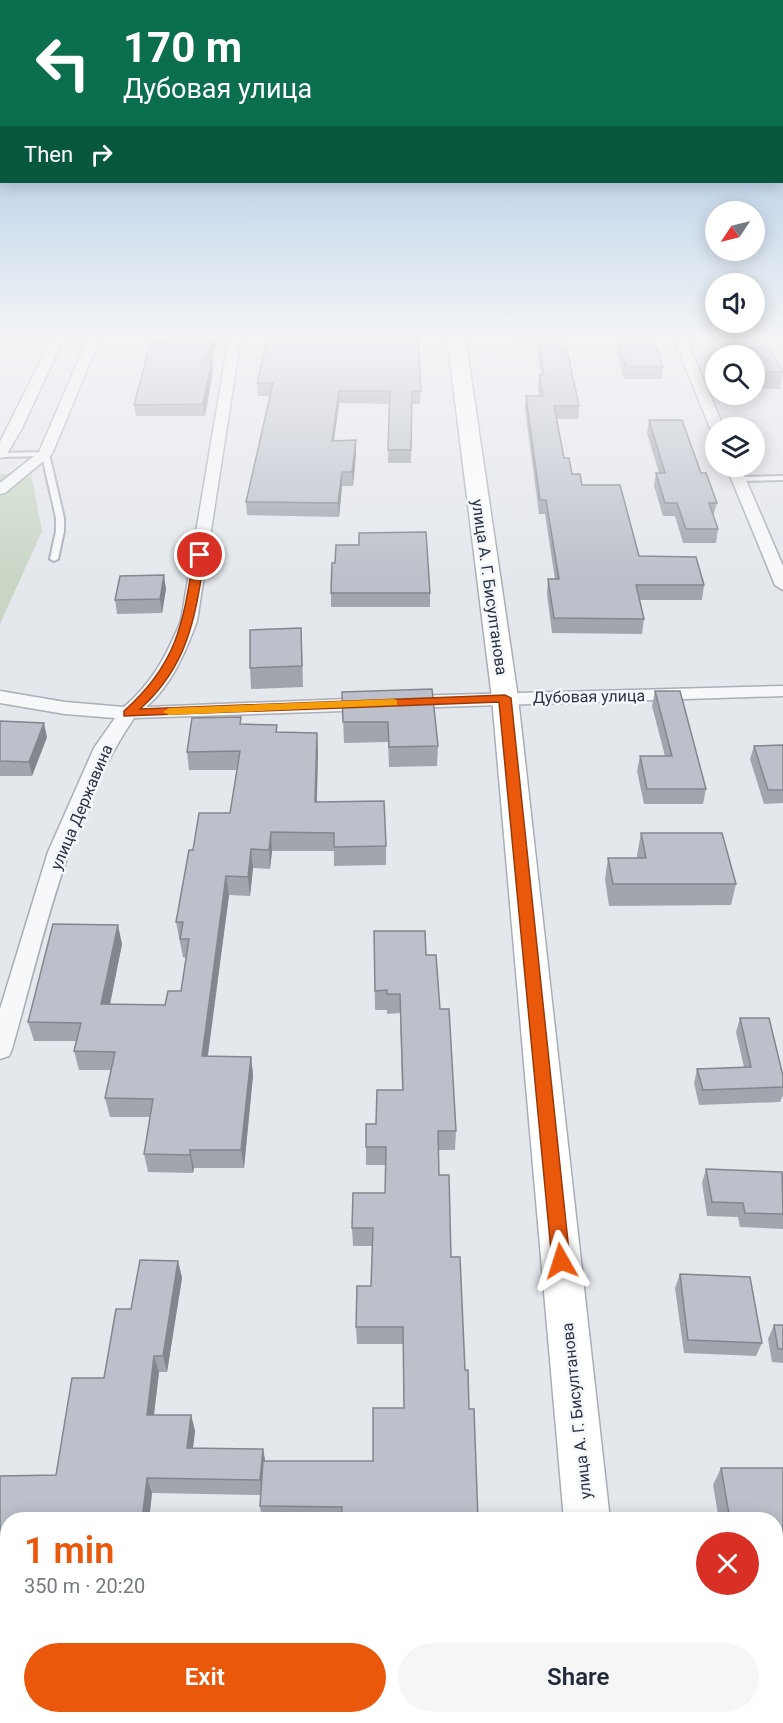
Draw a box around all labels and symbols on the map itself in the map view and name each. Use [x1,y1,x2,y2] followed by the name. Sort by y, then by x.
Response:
[705,201,765,261] north arrow
[468,498,511,676] street label: улица А. Г. Бисултанова
[174,529,225,580] pin
[533,686,645,707] street label: Дубовая улица
[46,742,116,873] street label: улица Державина
[529,1229,593,1293] position arrow
[558,1322,595,1500] street label: улица А. Г. Бисултанова

